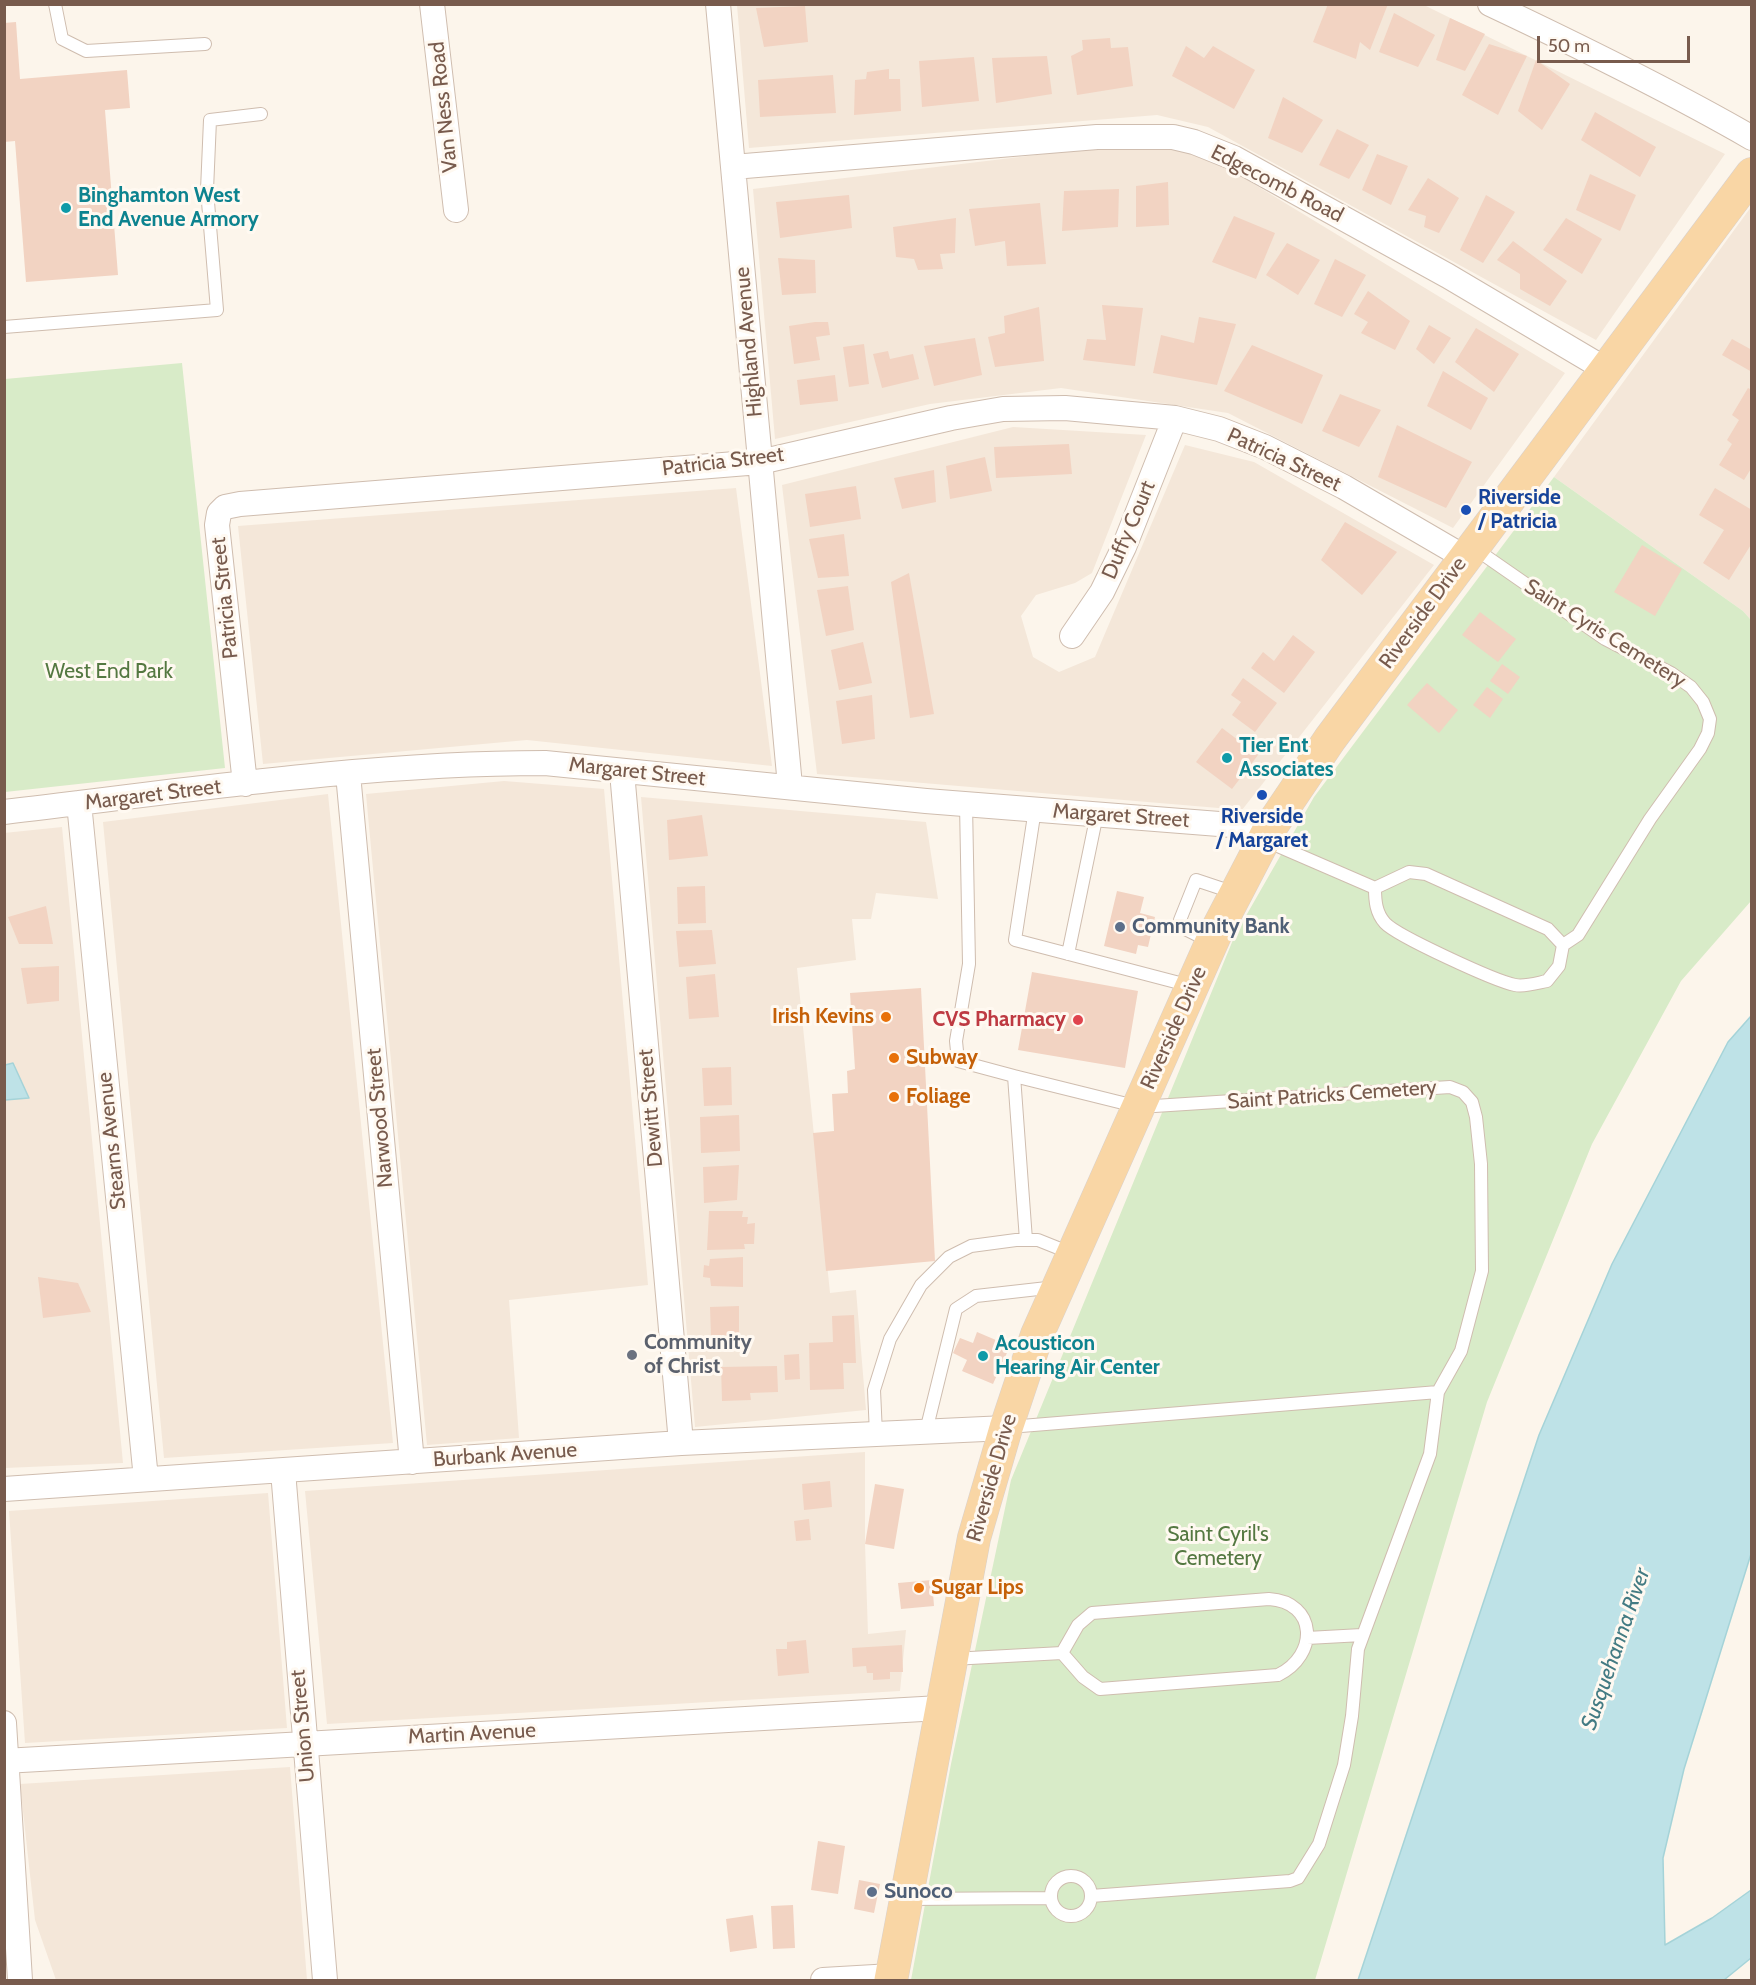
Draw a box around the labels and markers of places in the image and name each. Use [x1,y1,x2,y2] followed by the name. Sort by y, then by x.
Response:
[78,183,259,233] place label: Binghamton West End Avenue Armory
[59,201,73,215] marker: Binghamton West End Avenue Armory
[1478,485,1561,535] place label: Riverside / Patricia
[1459,503,1473,517] marker: Riverside / Patricia
[1239,733,1334,783] place label: Tier Ent Associates
[1220,751,1234,765] marker: Tier Ent Associates
[1255,788,1269,802] marker: Riverside / Margaret
[1216,804,1308,854] place label: Riverside / Margaret
[1132,914,1290,940] place label: Community Bank
[1113,920,1127,934] marker: Community Bank
[772,1004,874,1030] place label: Irish Kevins
[932,1007,1066,1033] place label: CVS Pharmacy
[879,1010,893,1024] marker: Irish Kevins
[1071,1013,1085,1027] marker: CVS Pharmacy
[906,1045,978,1071] place label: Subway
[887,1051,901,1065] marker: Subway
[906,1084,971,1110] place label: Foliage
[887,1090,901,1104] marker: Foliage
[644,1330,752,1380] place label: Community of Christ
[995,1331,1160,1381] place label: Acousticon Hearing Air Center
[625,1348,639,1362] marker: Community of Christ
[976,1349,990,1363] marker: Acousticon Hearing Air Center
[931,1575,1024,1601] place label: Sugar Lips
[912,1581,926,1595] marker: Sugar Lips
[884,1879,953,1905] place label: Sunoco
[865,1885,879,1899] marker: Sunoco

